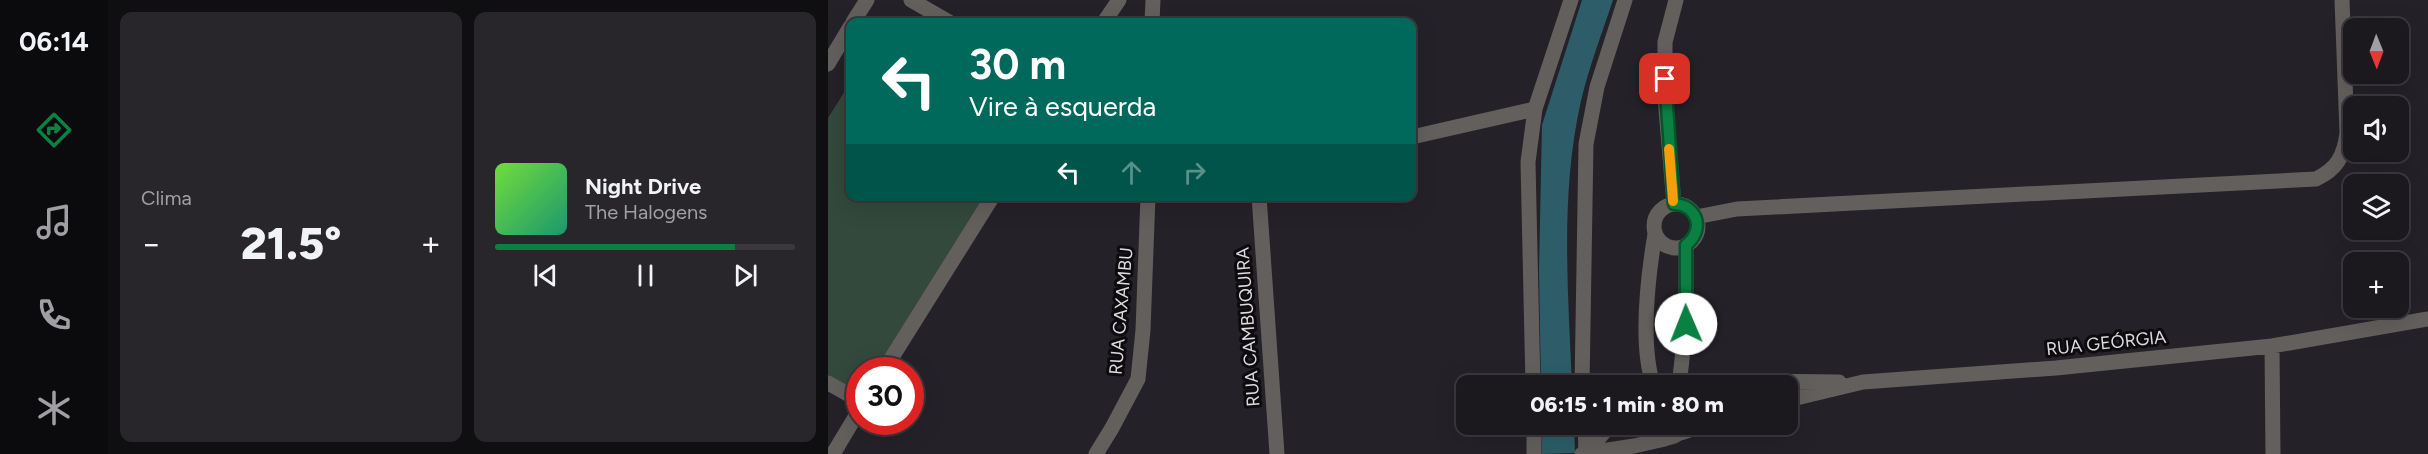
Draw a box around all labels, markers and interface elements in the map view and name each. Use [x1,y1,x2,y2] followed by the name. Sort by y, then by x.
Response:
[2343,18,2409,84] north arrow
[2343,18,2409,318] map controls
[19,25,89,58] text: 06:14
[969,39,1066,90] text: 30 m
[870,42,948,120] icon: left
[1639,53,1690,104] pin
[1648,62,1681,95] icon: arrive
[969,90,1156,123] text: Vire à esquerda
[2343,96,2409,162] button: sound
[33,109,75,151] icon: directions
[1052,156,1085,189] icon: left
[1115,156,1148,189] icon: ahead
[1178,156,1211,189] icon: right
[585,173,701,200] text: Night Drive
[2343,174,2409,240] button: layers
[141,186,192,210] text: Clima
[585,200,707,224] text: The Halogens
[33,201,75,243] icon: music
[240,216,342,270] text: 21.5°
[141,224,162,263] text: −
[420,224,441,263] text: +
[1104,246,1138,376] street label: RUA CAXAMBU
[1231,246,1265,408] street label: RUA CAMBUQUIRA
[2343,252,2409,318] button: +
[529,259,562,292] icon: previous
[629,259,662,292] icon: pause
[729,259,762,292] icon: next
[1654,292,1718,356] position arrow
[33,294,75,336] icon: phone
[2045,326,2167,360] street label: RUA GEÓRGIA
[846,357,924,435] speed limit sign: 30
[33,387,75,429] icon: climate
[1530,391,1724,418] text: 06:15 · 1 min · 80 m

